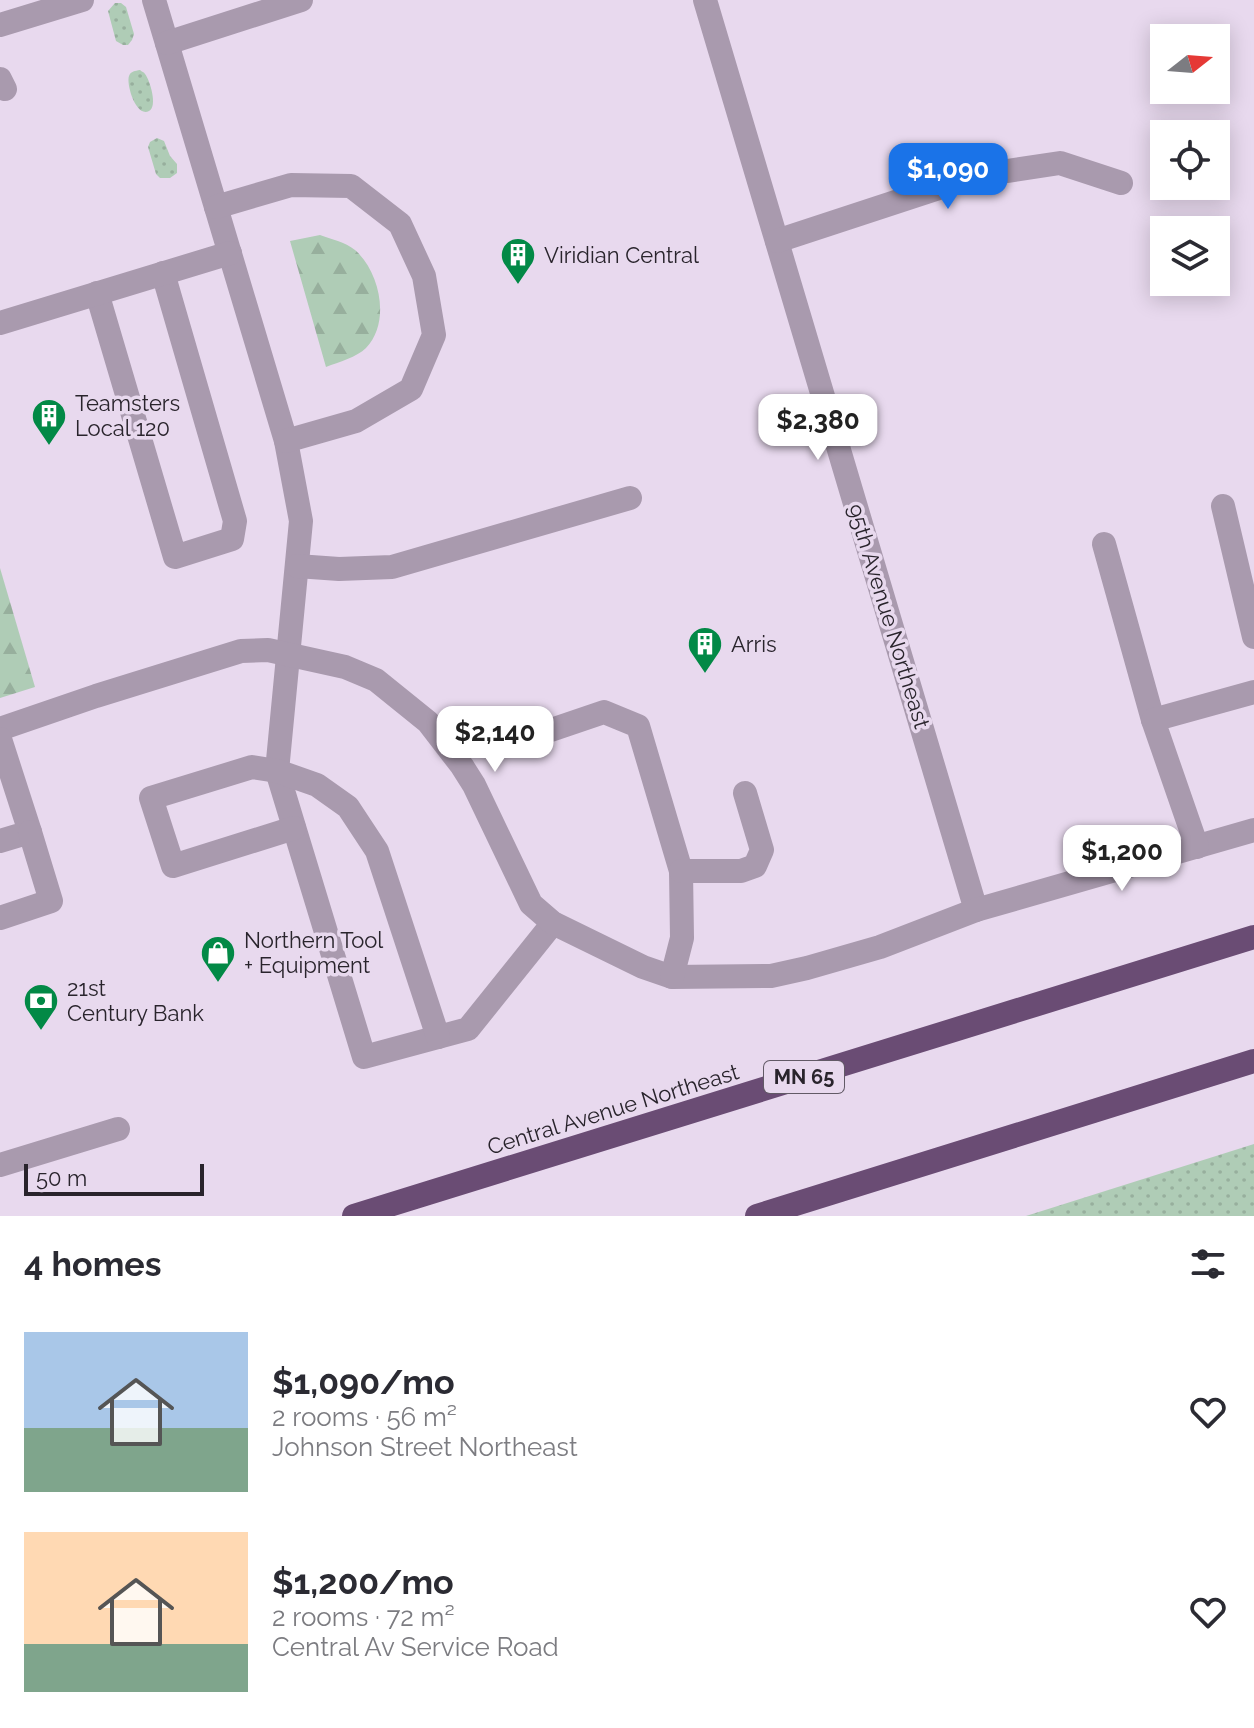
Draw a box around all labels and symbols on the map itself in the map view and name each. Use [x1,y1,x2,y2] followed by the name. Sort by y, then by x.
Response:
[1150,24,1230,104] north arrow
[883,143,1013,211] pin: $1,090
[499,236,537,286] building icon: Viridian Central
[544,242,699,268] place label: Viridian Central
[75,390,180,441] place label: Teamsters Local 120
[753,394,883,462] pin: $2,380
[30,397,68,447] building icon: Teamsters Local 120
[842,501,936,732] street label: 95th Avenue Northeast
[686,625,724,675] building icon: Arris
[731,631,777,657] place label: Arris
[430,706,560,774] pin: $2,140
[1057,825,1187,893] pin: $1,200
[244,927,383,978] place label: Northern Tool + Equipment
[199,934,237,984] shop icon: Northern Tool + Equipment
[67,975,204,1026] place label: 21st Century Bank
[22,982,60,1032] bank icon: 21st Century Bank
[484,1058,742,1160] street label: Central Avenue Northeast
[764,1061,844,1093] road number: MN 65
[24,1160,204,1196] scale bar

